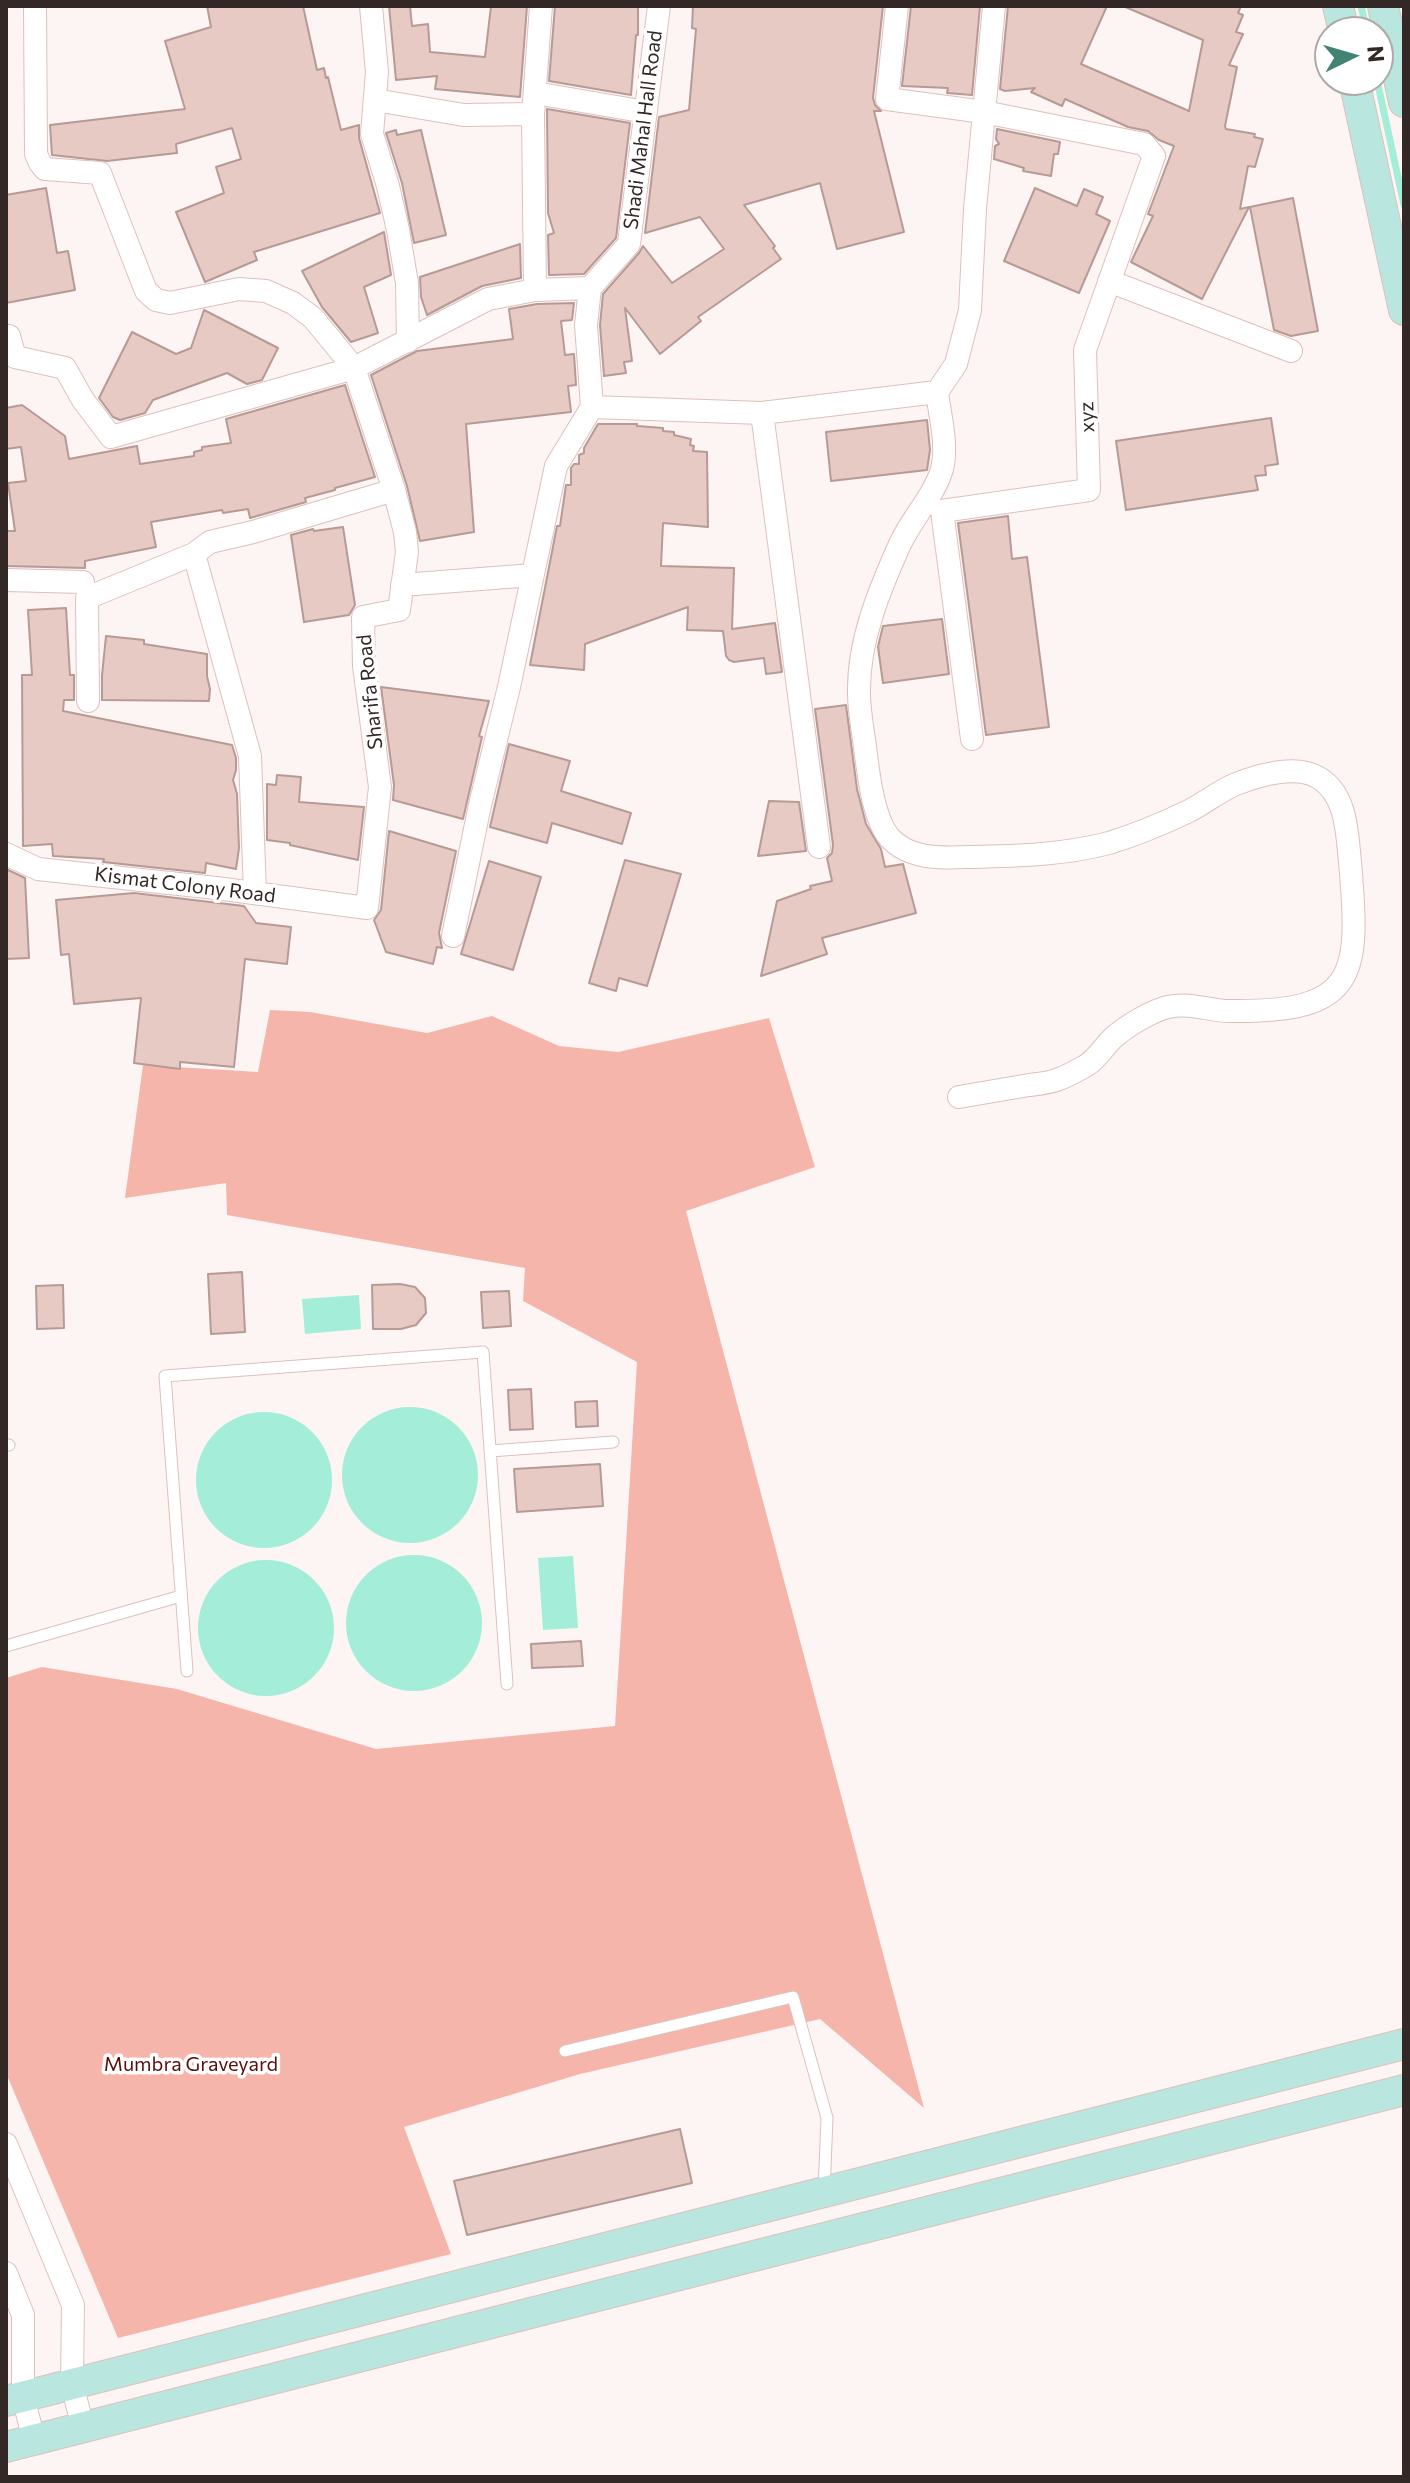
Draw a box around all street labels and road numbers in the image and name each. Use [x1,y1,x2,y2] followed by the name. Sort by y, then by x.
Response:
[619,29,667,231] street label: Shadi Mahal Hall Road
[1074,401,1100,433] street label: xyz
[352,633,388,751] street label: Sharifa Road
[93,862,277,908] street label: Kismat Colony Road

